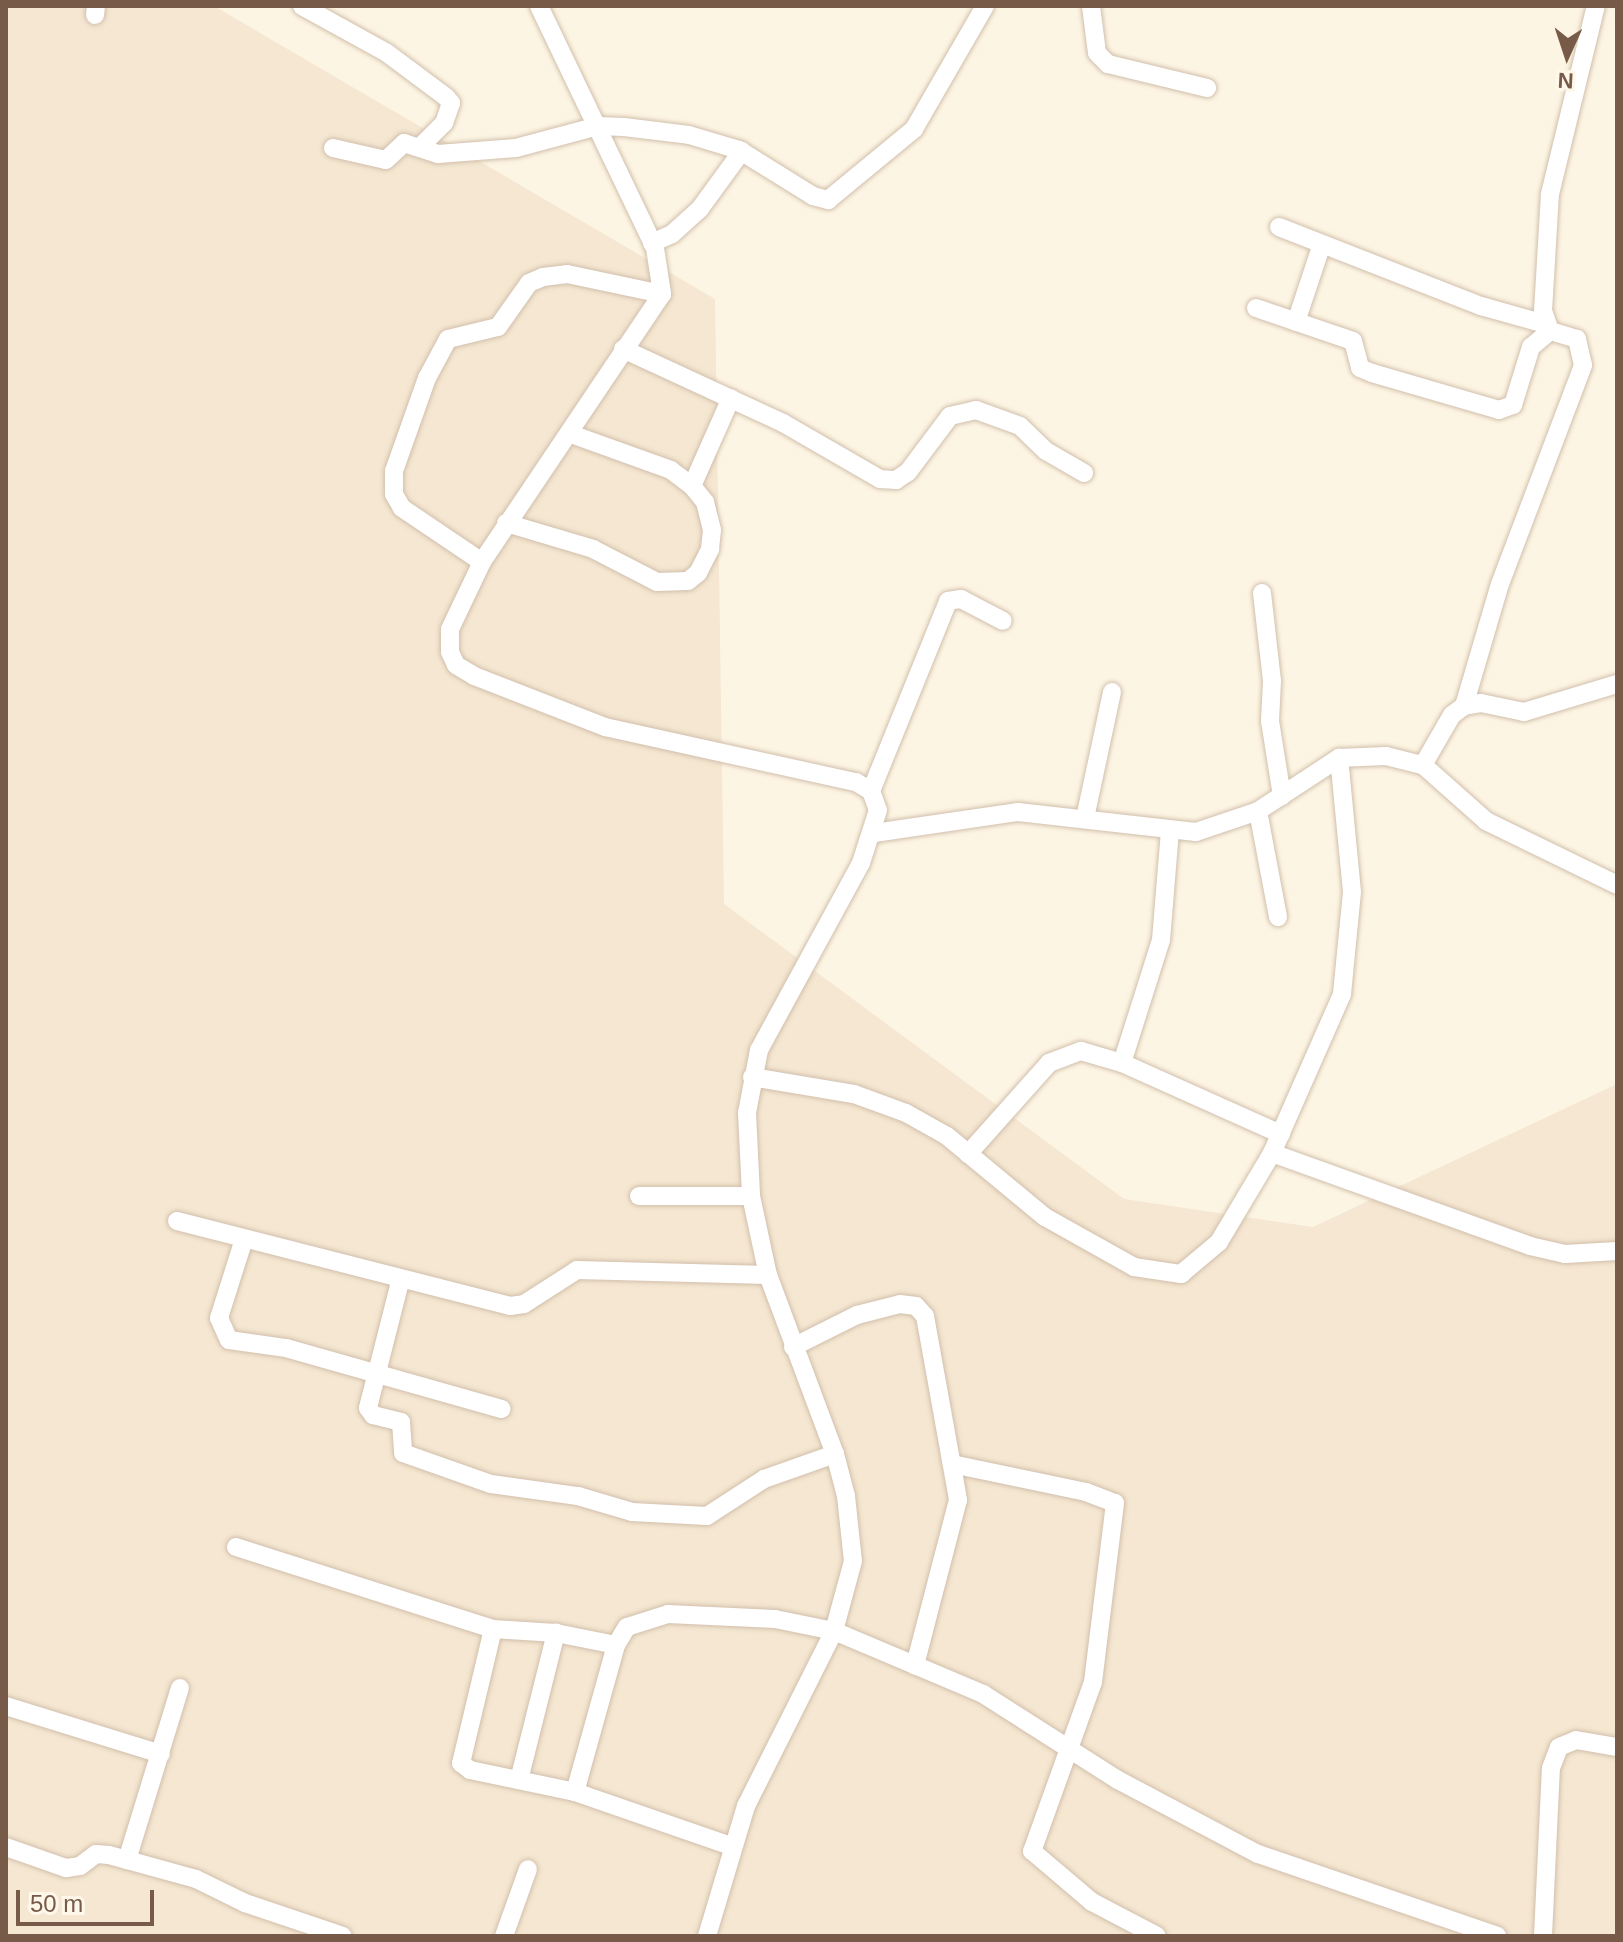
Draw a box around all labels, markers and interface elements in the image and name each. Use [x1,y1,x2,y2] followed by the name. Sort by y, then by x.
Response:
[1527,16,1607,96] north arrow
[1557,68,1574,93] text: N
[20,1874,158,1924] scale bar
[30,1890,83,1917] text: 50 m

